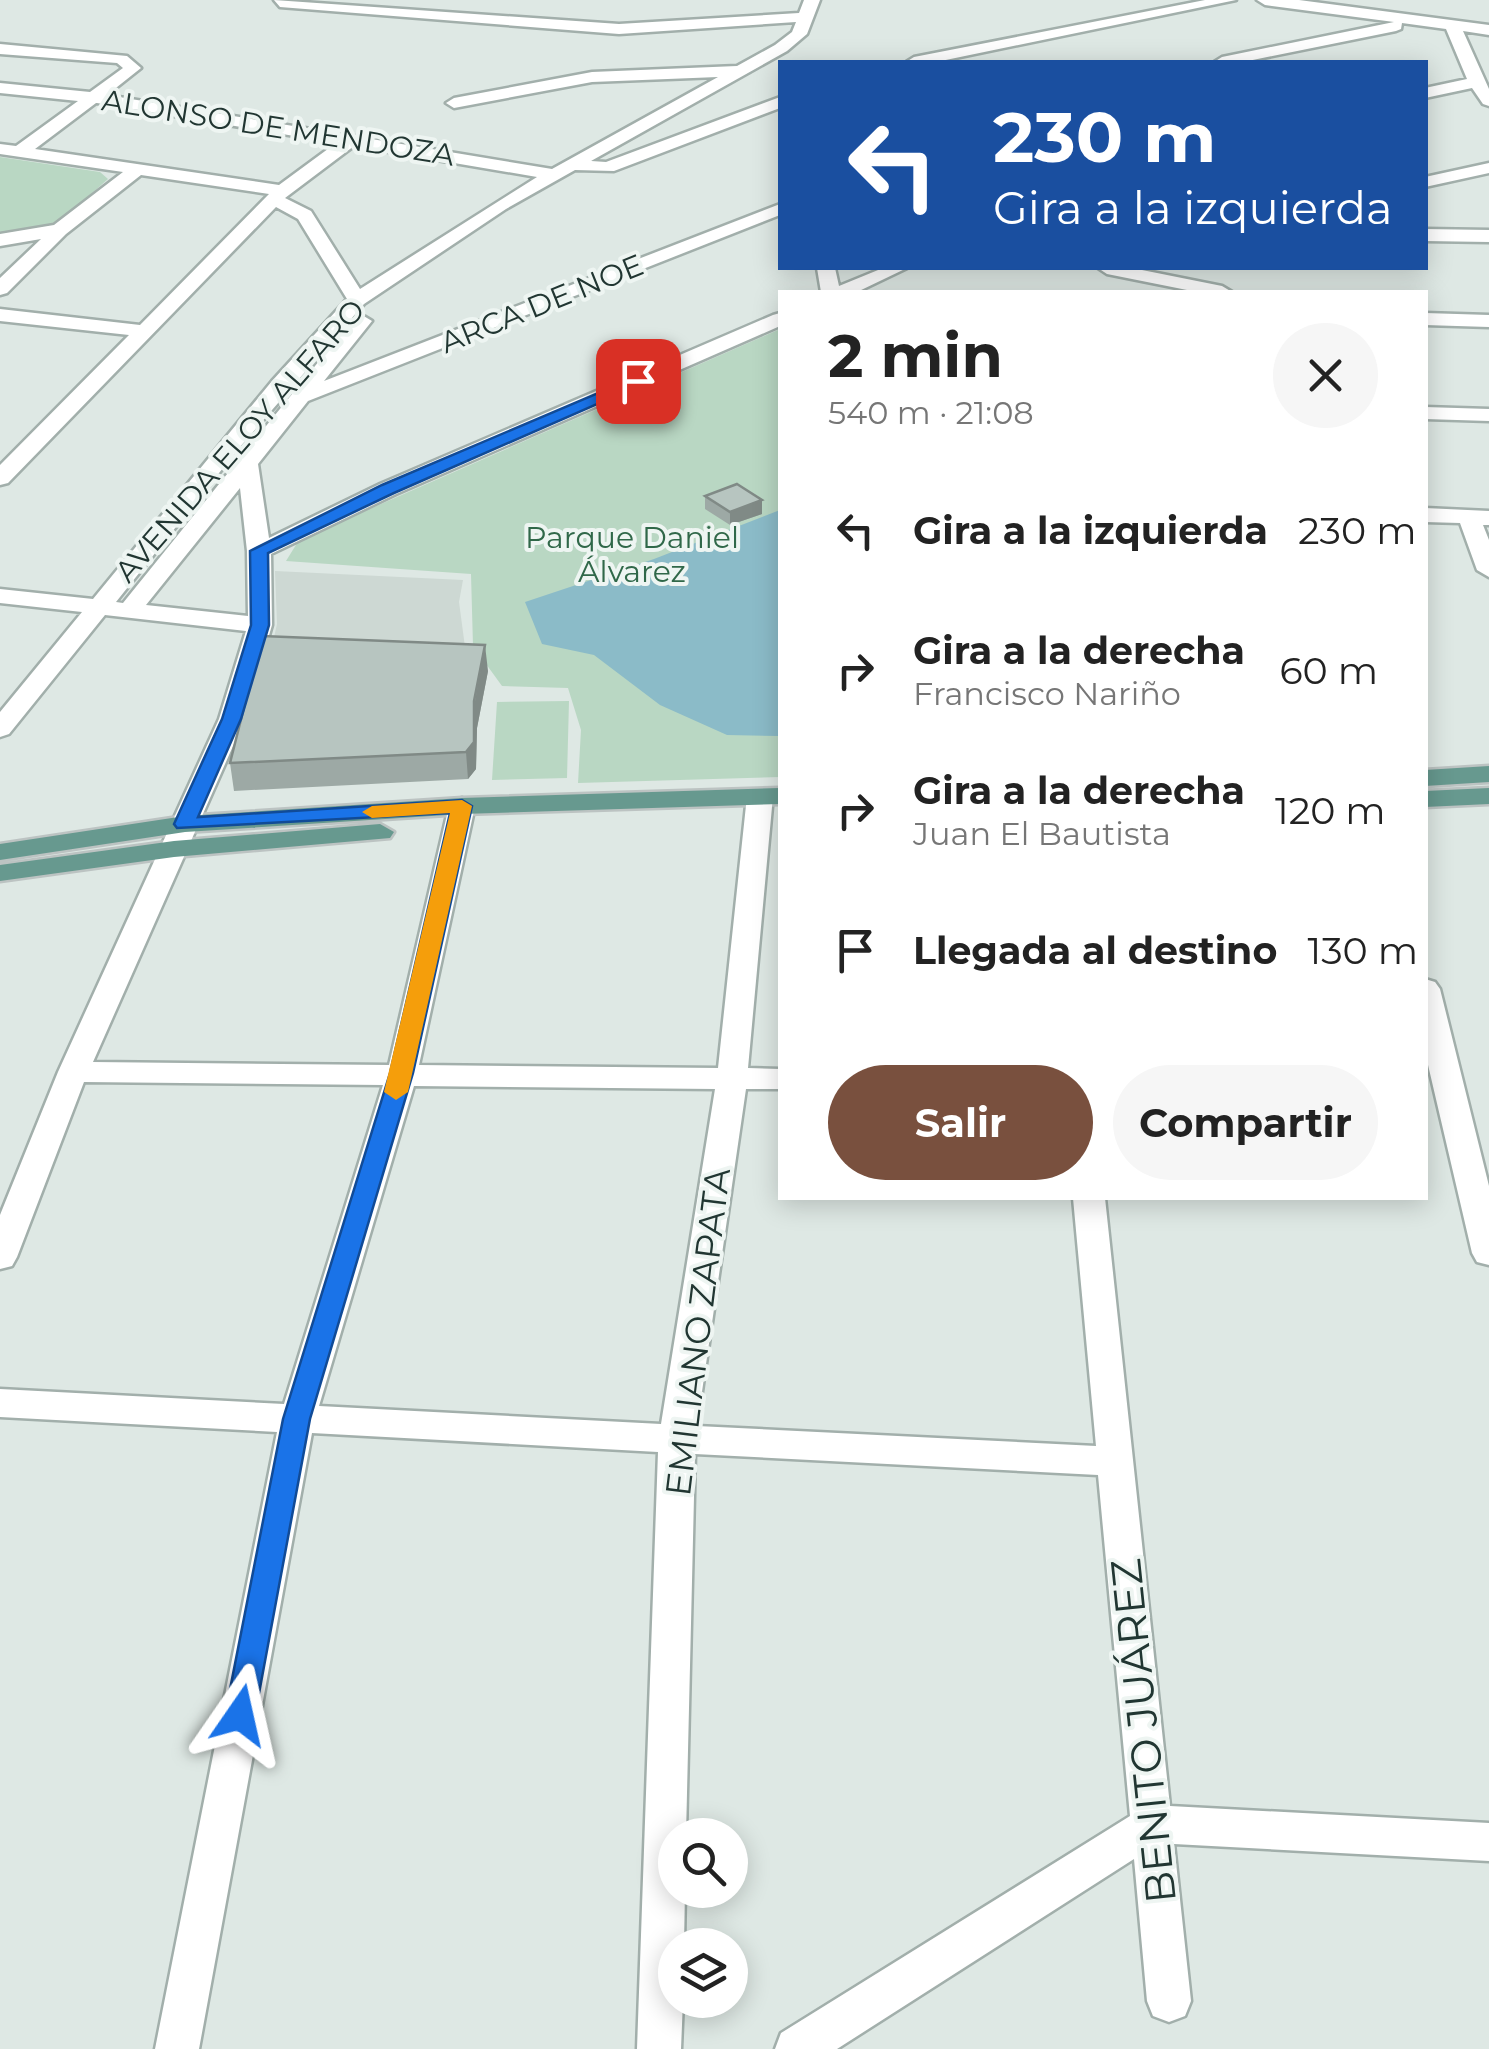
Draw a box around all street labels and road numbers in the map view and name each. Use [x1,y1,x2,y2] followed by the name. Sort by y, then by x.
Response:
[99,81,457,174] street label: ALONSO DE MENDOZA
[435,246,649,361] street label: ARCA DE NOE
[107,292,372,590] street label: AVENIDA ELOY ALFARO
[656,1165,739,1498] street label: EMILIANO ZAPATA
[1099,1556,1187,1906] street label: BENITO JUÁREZ

